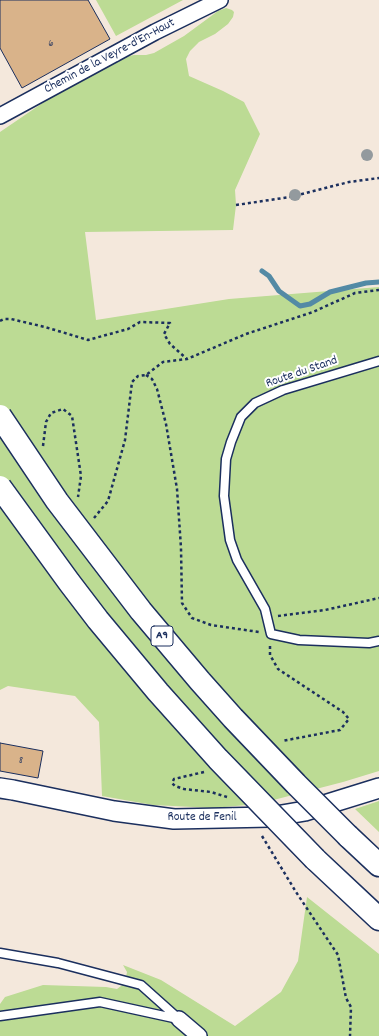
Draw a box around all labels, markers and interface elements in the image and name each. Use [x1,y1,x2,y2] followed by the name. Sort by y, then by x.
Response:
[42,16,178,98] street label: Chemin de la Veyre-d'En-Haut
[48,37,54,51] house number: 6
[264,353,340,393] street label: Route du Stand
[151,626,173,646] road number: A9
[19,754,23,768] house number: 8
[167,810,237,826] street label: Route de Fenil

